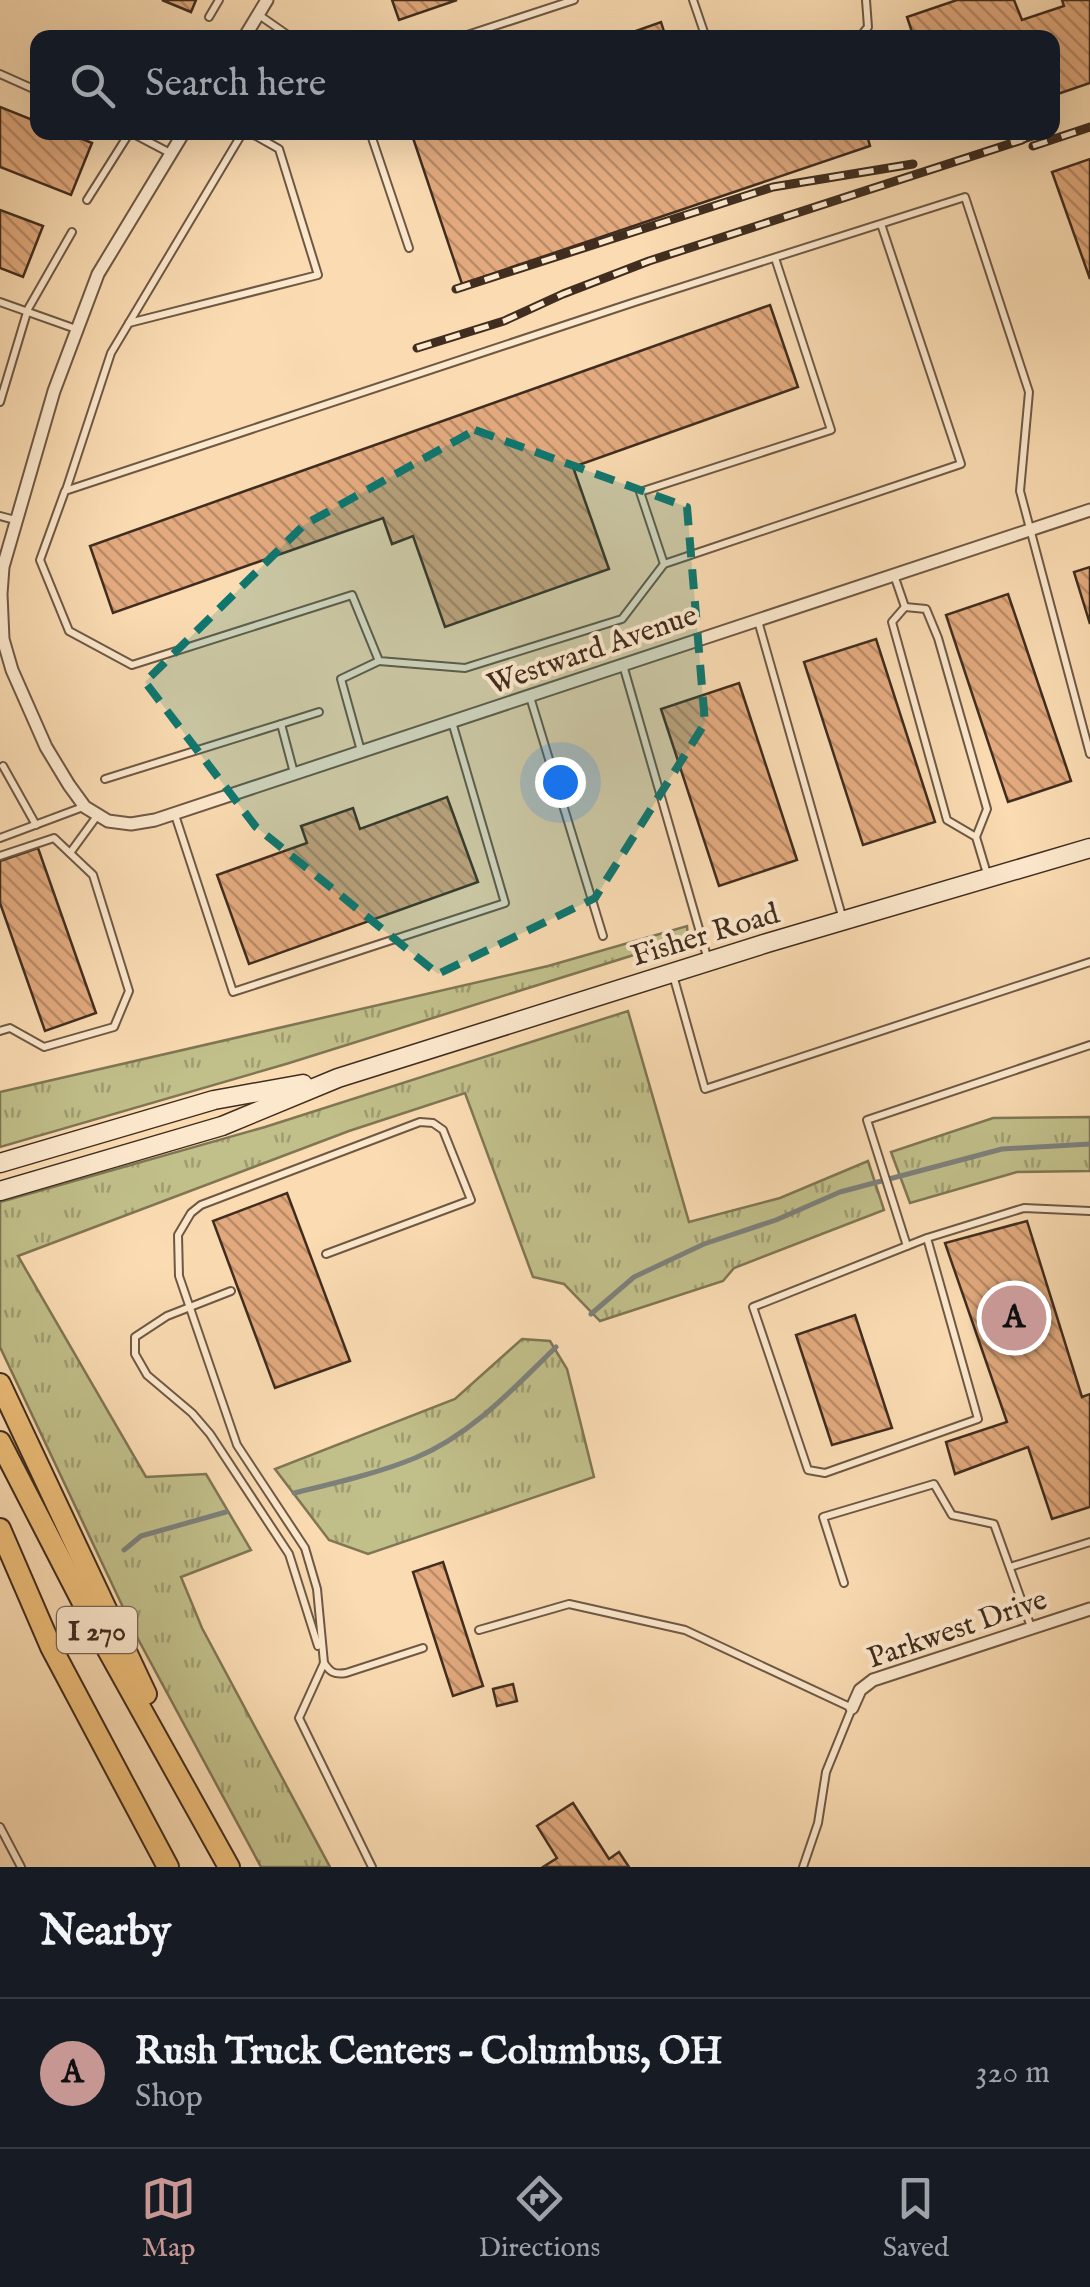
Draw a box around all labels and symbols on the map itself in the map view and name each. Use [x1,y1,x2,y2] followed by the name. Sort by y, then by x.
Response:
[483,597,703,705] street label: Westward Avenue
[535,757,586,808] your location
[627,895,785,976] street label: Fisher Road
[982,1280,1046,1356] pin: A
[863,1581,1052,1678] street label: Parkwest Drive
[57,1607,137,1653] road number: I 270

